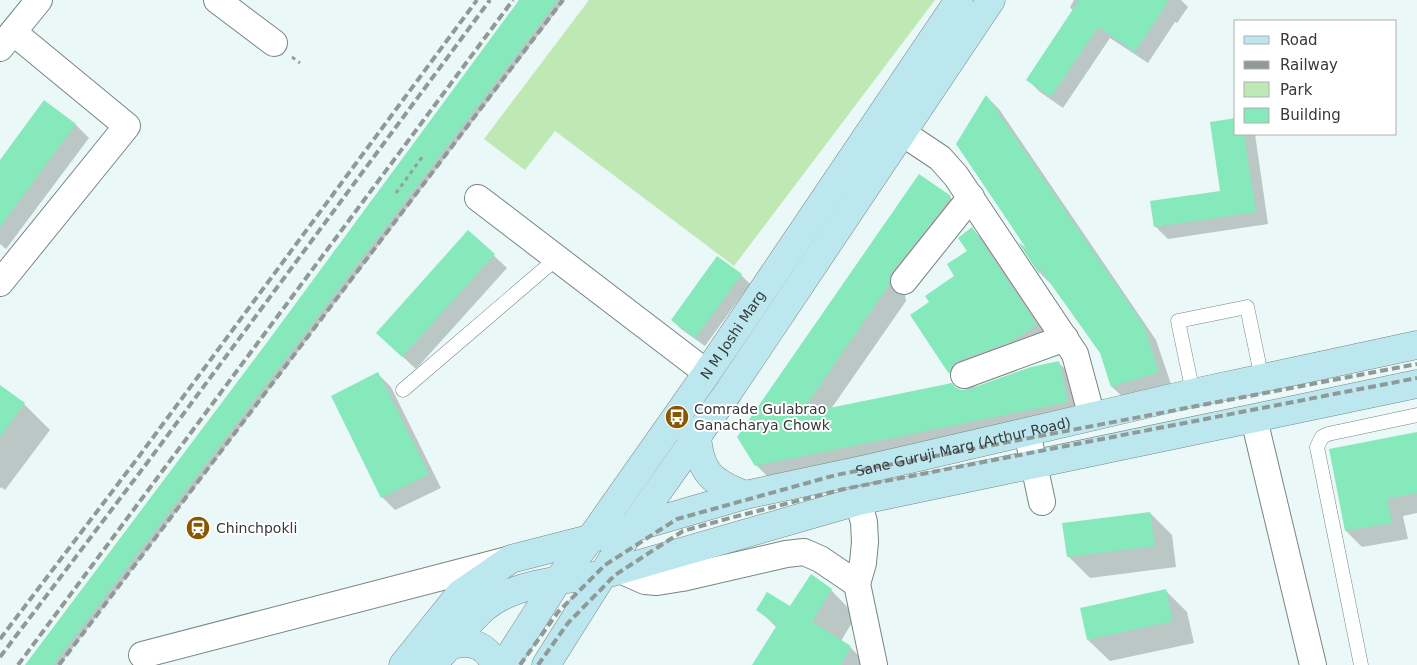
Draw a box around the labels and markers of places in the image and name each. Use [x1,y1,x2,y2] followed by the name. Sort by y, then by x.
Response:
[694,401,831,433] place label: Comrade Gulabrao Ganacharya Chowk
[664,404,690,430] bus stop icon: Comrade Gulabrao Ganacharya Chowk
[185,515,211,541] station icon: Chinchpokli
[216,520,297,536] place label: Chinchpokli

